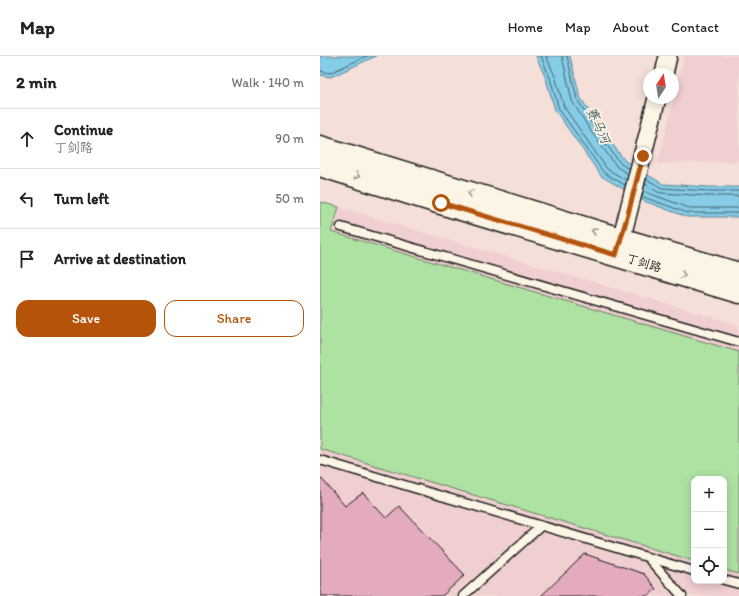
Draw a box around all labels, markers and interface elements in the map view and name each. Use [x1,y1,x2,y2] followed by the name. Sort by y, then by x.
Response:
[20,16,55,39] text: Map
[508,19,543,36] text: Home
[565,19,591,36] text: Map
[613,19,649,36] text: About
[671,19,719,36] text: Contact
[643,68,679,104] north arrow
[16,72,56,92] text: 2 min
[232,75,304,90] text: Walk · 140 m
[584,104,614,148] water label: 赛马河
[54,121,113,139] text: Continue
[16,128,38,150] icon: ahead
[275,131,304,146] text: 90 m
[54,140,93,155] text: 丁剑路
[634,147,652,165] route end
[353,172,360,180] one-way arrow
[16,188,38,210] icon: left
[467,189,474,198] one-way arrow
[54,190,109,208] text: Turn left
[275,191,304,206] text: 50 m
[432,194,450,212] route start
[591,227,598,236] one-way arrow
[16,248,38,270] icon: arrive
[54,250,186,268] text: Arrive at destination
[625,251,663,275] street label: 丁剑路
[679,270,686,279] one-way arrow
[16,300,156,337] button: Save
[164,300,304,337] button: Share
[691,476,727,584] map controls
[691,476,727,512] button: +
[691,512,727,548] button: −
[691,548,727,584] button: locate

